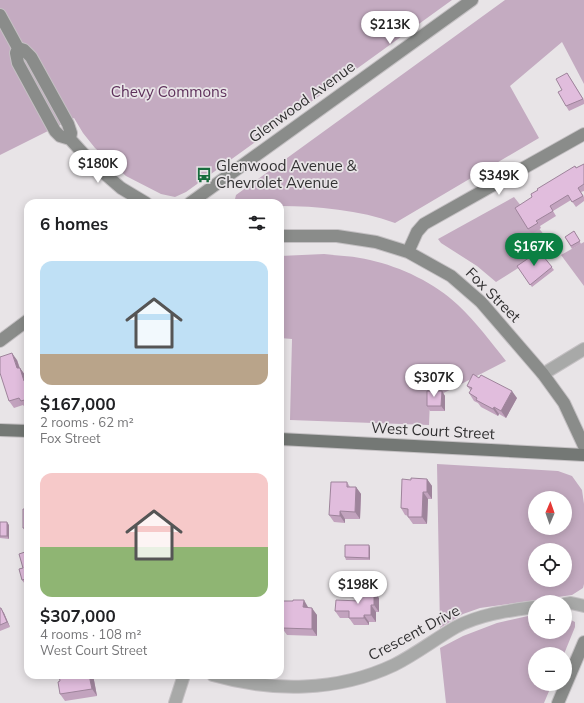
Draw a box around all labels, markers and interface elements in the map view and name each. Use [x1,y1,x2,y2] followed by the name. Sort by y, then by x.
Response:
[362,11,418,45] pin: $213K
[370,16,410,32] text: $213K
[245,57,359,146] street label: Glenwood Avenue
[111,82,227,101] park label: Chevy Commons
[70,150,126,184] pin: $180K
[78,155,118,171] text: $180K
[216,156,358,192] place label: Glenwood Avenue & Chevrolet Avenue
[471,162,527,196] pin: $349K
[195,166,213,184] bus stop icon: Glenwood Avenue & Chevrolet Avenue
[479,167,519,183] text: $349K
[246,212,268,234] icon: filters
[40,213,108,234] text: 6 homes
[506,233,562,267] pin: $167K
[514,238,554,254] text: $167K
[462,263,525,326] street label: Fox Street
[118,287,190,359] icon: home
[406,364,462,398] pin: $307K
[414,369,454,385] text: $307K
[40,393,116,414] text: $167,000
[40,414,134,430] text: 2 rooms · 62 m²
[371,418,495,443] street label: West Court Street
[40,430,101,446] text: Fox Street
[528,491,572,535] north arrow
[528,491,572,691] map controls
[118,499,190,571] icon: home
[528,543,572,587] button: locate
[330,571,386,605] pin: $198K
[338,576,378,592] text: $198K
[528,595,572,639] button: +
[365,600,463,665] street label: Crescent Drive
[40,605,116,626] text: $307,000
[40,626,141,642] text: 4 rooms · 108 m²
[40,642,147,658] text: West Court Street
[528,647,572,691] button: −

